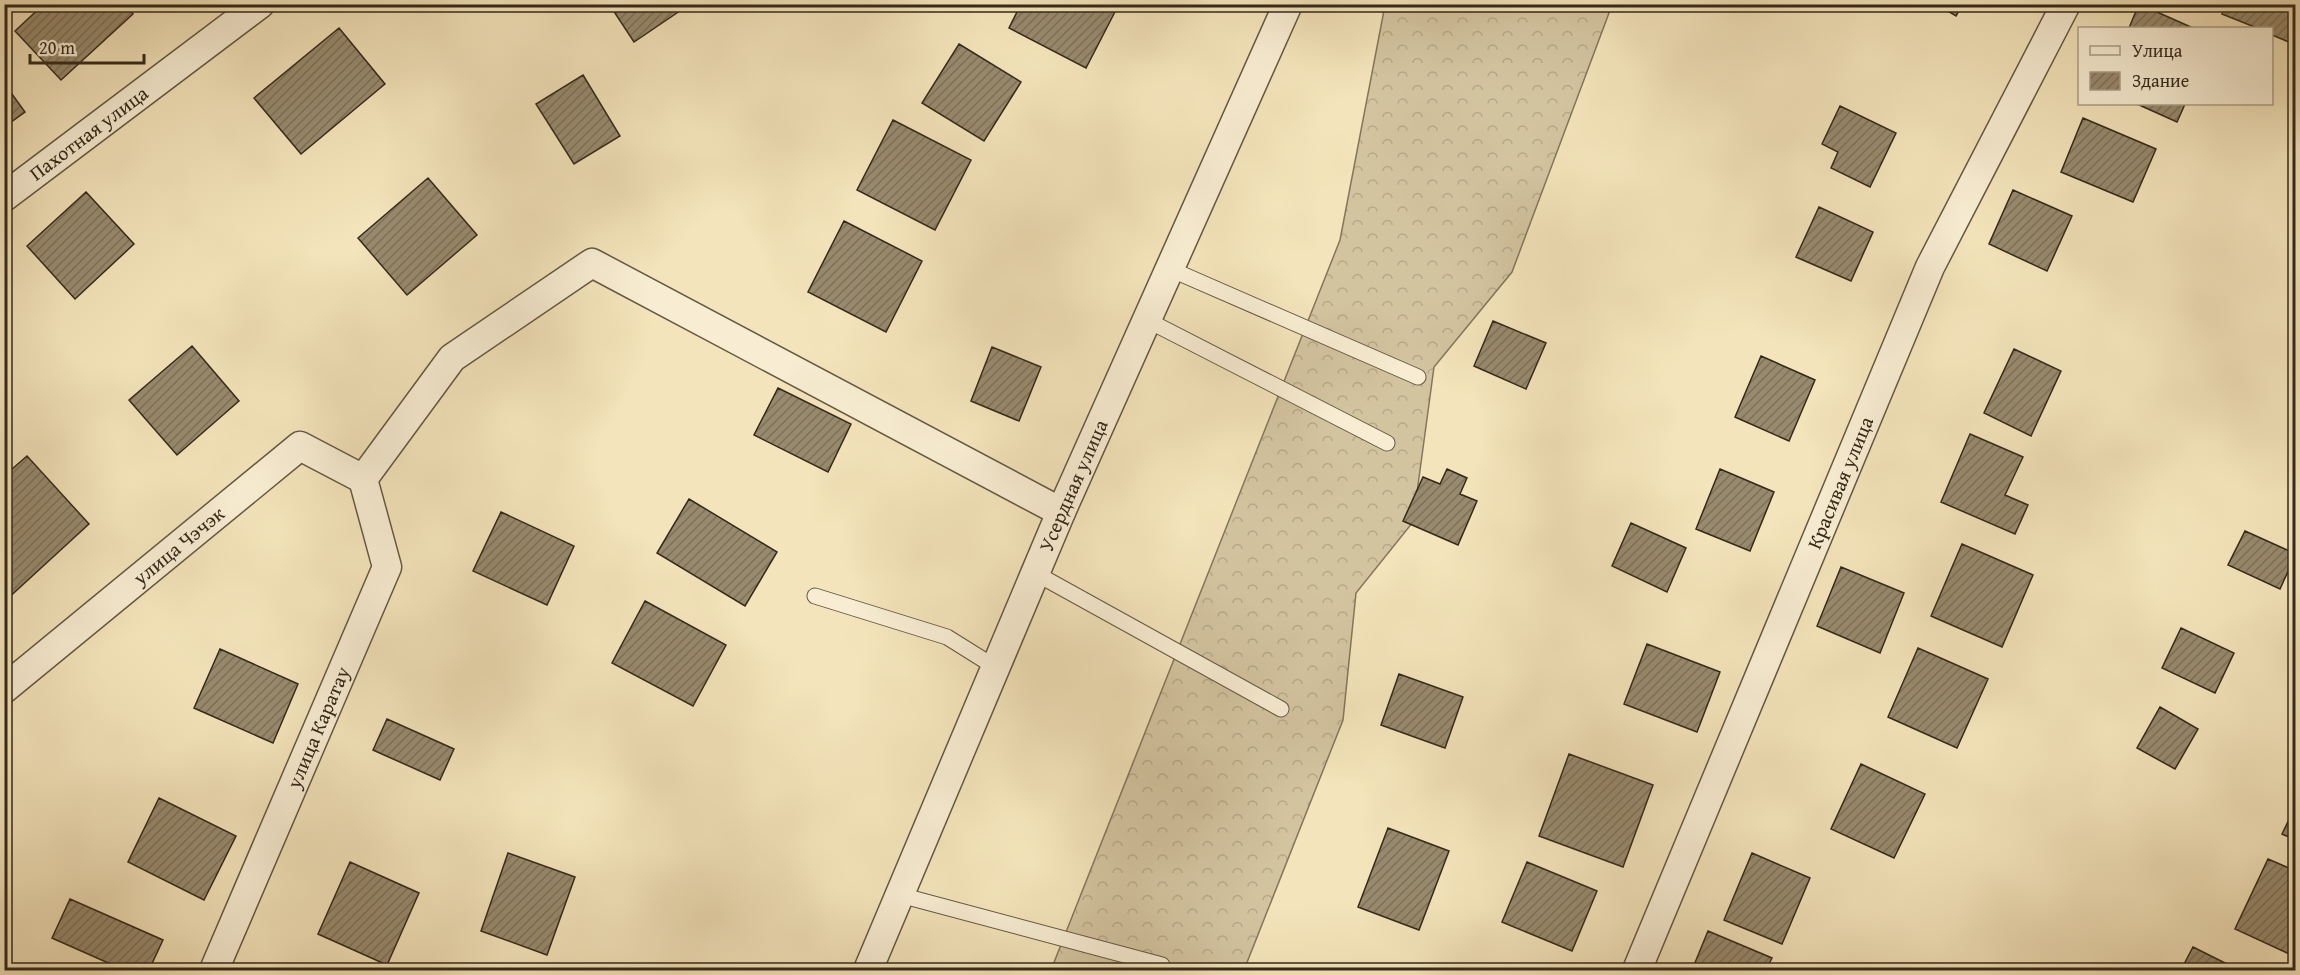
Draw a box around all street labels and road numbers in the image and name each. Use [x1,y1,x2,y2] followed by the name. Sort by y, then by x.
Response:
[23,78,154,187] street label: Пахотная улица
[1799,411,1880,553] street label: Красивая улица
[1031,414,1115,556] street label: Усердная улица
[126,499,231,592] street label: улица Чэчэк
[278,662,357,794] street label: улица Каратау

